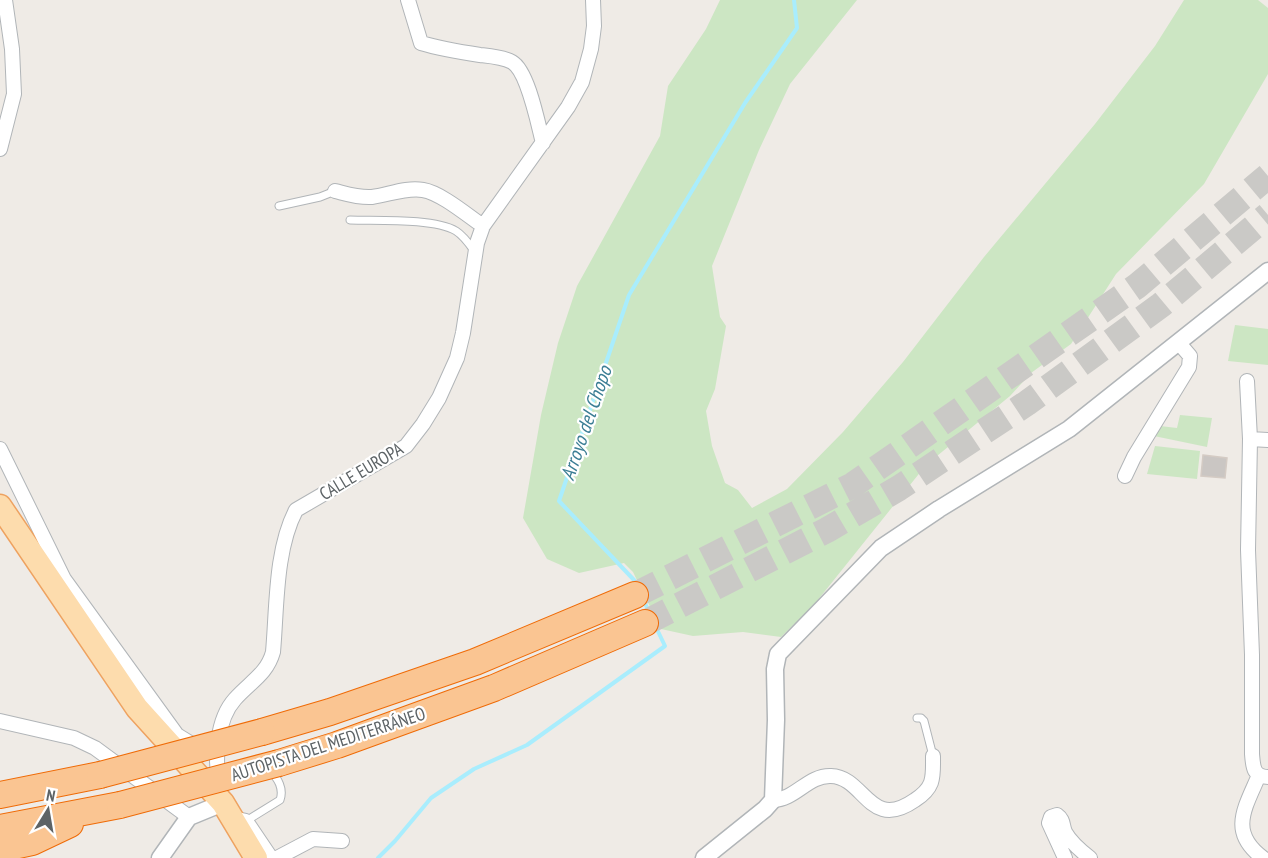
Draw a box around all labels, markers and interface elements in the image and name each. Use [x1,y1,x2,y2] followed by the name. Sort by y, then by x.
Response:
[554,361,618,484] water label: Arroyo del Chopo
[315,437,407,505] street label: CALLE EUROPA
[228,702,428,786] street label: AUTOPISTA DEL MEDITERRÁNEO
[18,780,78,840] north arrow
[45,785,57,806] text: N

